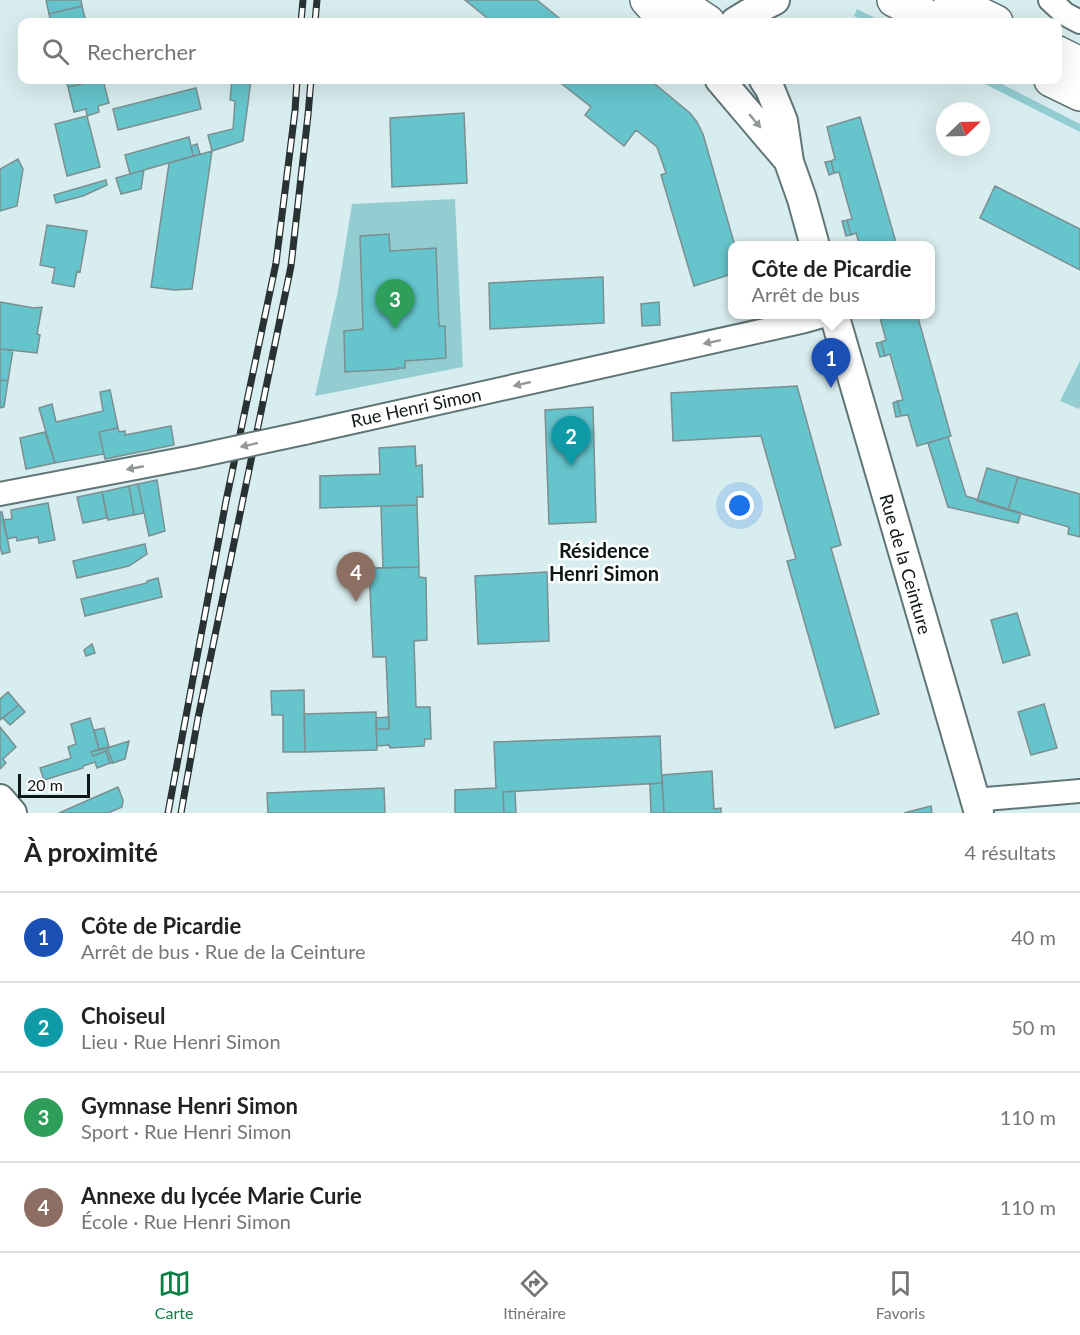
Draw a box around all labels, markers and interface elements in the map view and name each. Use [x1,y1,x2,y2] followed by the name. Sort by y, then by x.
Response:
[18,18,1062,84] search box
[39,35,72,68] icon: search
[87,38,196,65] text: Rechercher
[936,102,990,156] north arrow
[748,113,761,128] one-way arrow
[728,241,935,319] popup
[751,255,912,282] text: Côte de Picardie
[376,280,414,329] pin: 3
[751,282,860,306] text: Arrêt de bus
[702,338,721,347] one-way arrow
[812,338,850,388] pin: 1
[512,380,531,390] one-way arrow
[349,382,483,432] street label: Rue Henri Simon
[552,416,590,466] pin: 2
[239,441,258,450] one-way arrow
[126,464,145,473] one-way arrow
[725,491,754,520] your location
[875,491,937,637] street label: Rue de la Ceinture
[549,538,659,585] district label: Résidence Henri Simon
[336,552,376,602] pin: 4
[18,771,90,798] scale bar
[27,775,63,794] text: 20 m
[24,836,158,868] text: À proximité
[965,840,1056,864] text: 4 résultats
[81,912,241,939] text: Côte de Picardie
[38,925,49,949] text: 1
[1011,925,1056,949] text: 40 m
[81,939,366,963] text: Arrêt de bus · Rue de la Ceinture
[81,1002,165,1029] text: Choiseul
[38,1015,49,1039] text: 2
[1011,1015,1056,1039] text: 50 m
[81,1029,281,1053] text: Lieu · Rue Henri Simon
[81,1092,298,1119] text: Gymnase Henri Simon
[38,1105,49,1129] text: 3
[1000,1105,1056,1129] text: 110 m
[81,1119,291,1143] text: Sport · Rue Henri Simon
[81,1182,362,1209] text: Annexe du lycée Marie Curie
[38,1195,49,1219] text: 4
[1000,1195,1056,1219] text: 110 m
[81,1209,291,1233] text: École · Rue Henri Simon
[155,1267,193,1322] tab: Carte
[503,1267,566,1322] tab: Itinéraire
[876,1267,925,1322] tab: Favoris

